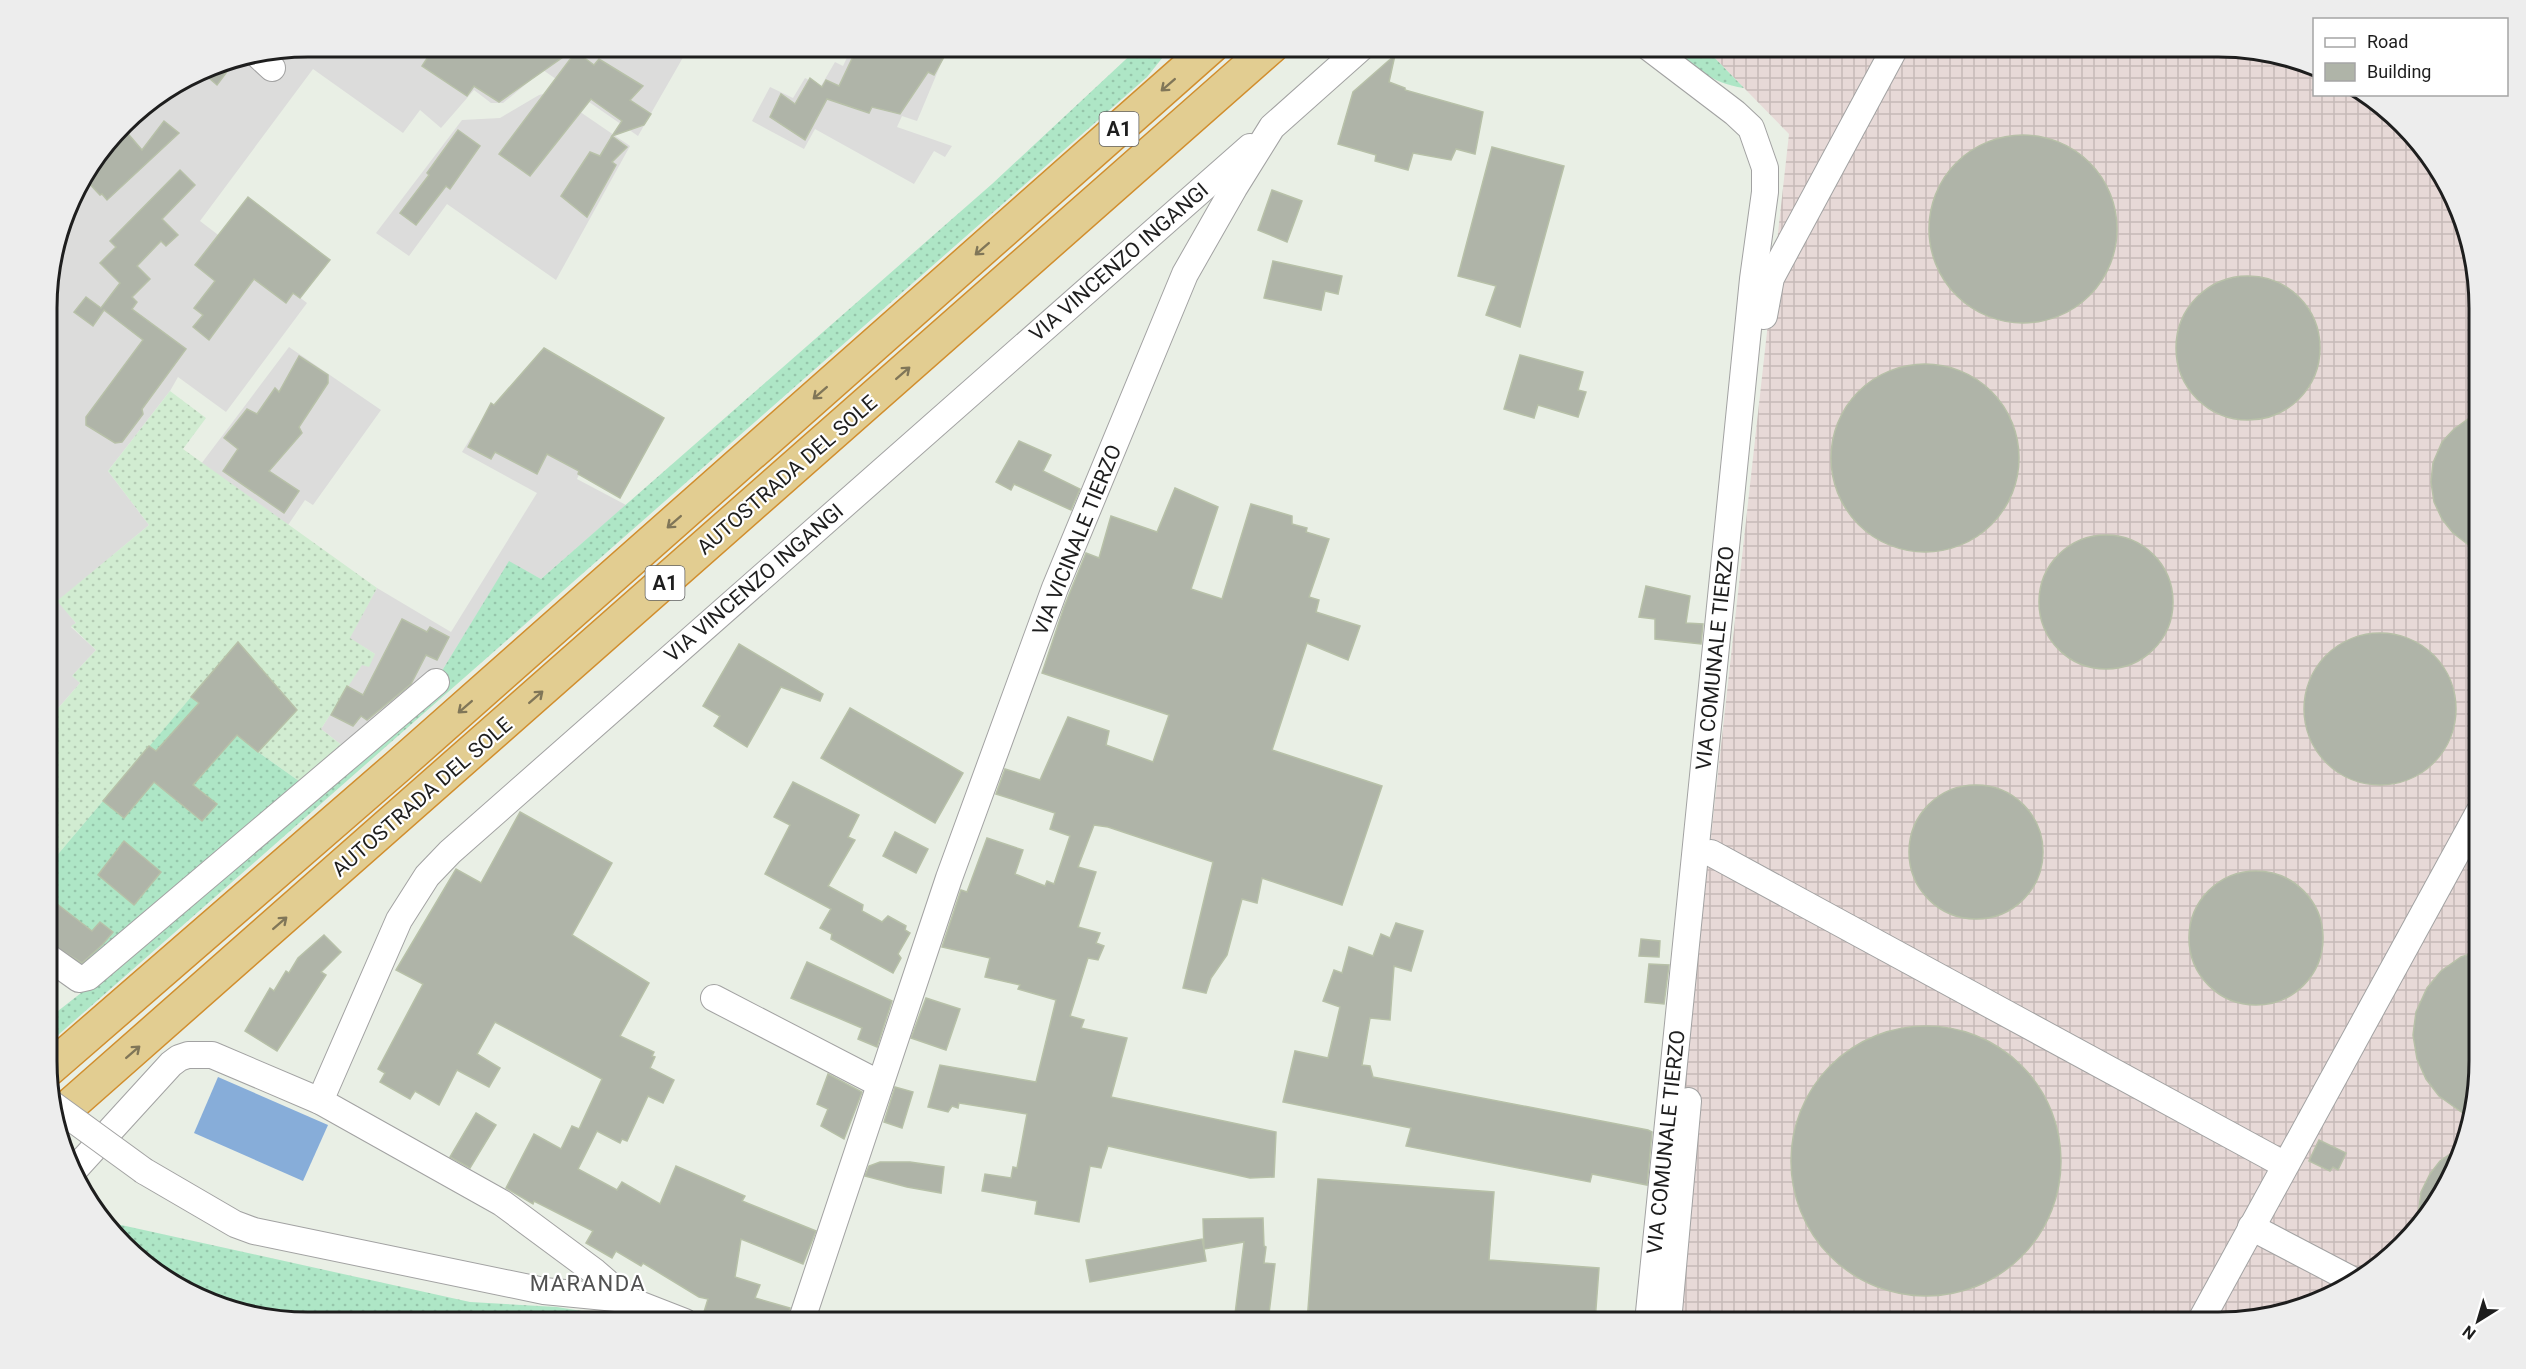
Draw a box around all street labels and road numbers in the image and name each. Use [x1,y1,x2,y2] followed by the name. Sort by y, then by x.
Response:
[1100,112,1138,146] road number: A1
[1025,178,1213,346] street label: VIA VINCENZO INGANGI
[692,390,882,560] street label: AUTOSTRADA DEL SOLE
[1028,441,1126,639] street label: VIA VICINALE TIERZO
[660,499,848,667] street label: VIA VINCENZO INGANGI
[1691,545,1739,771] street label: VIA COMUNALE TIERZO
[646,566,684,600] road number: A1
[327,712,517,882] street label: AUTOSTRADA DEL SOLE
[1642,1029,1690,1255] street label: VIA COMUNALE TIERZO

